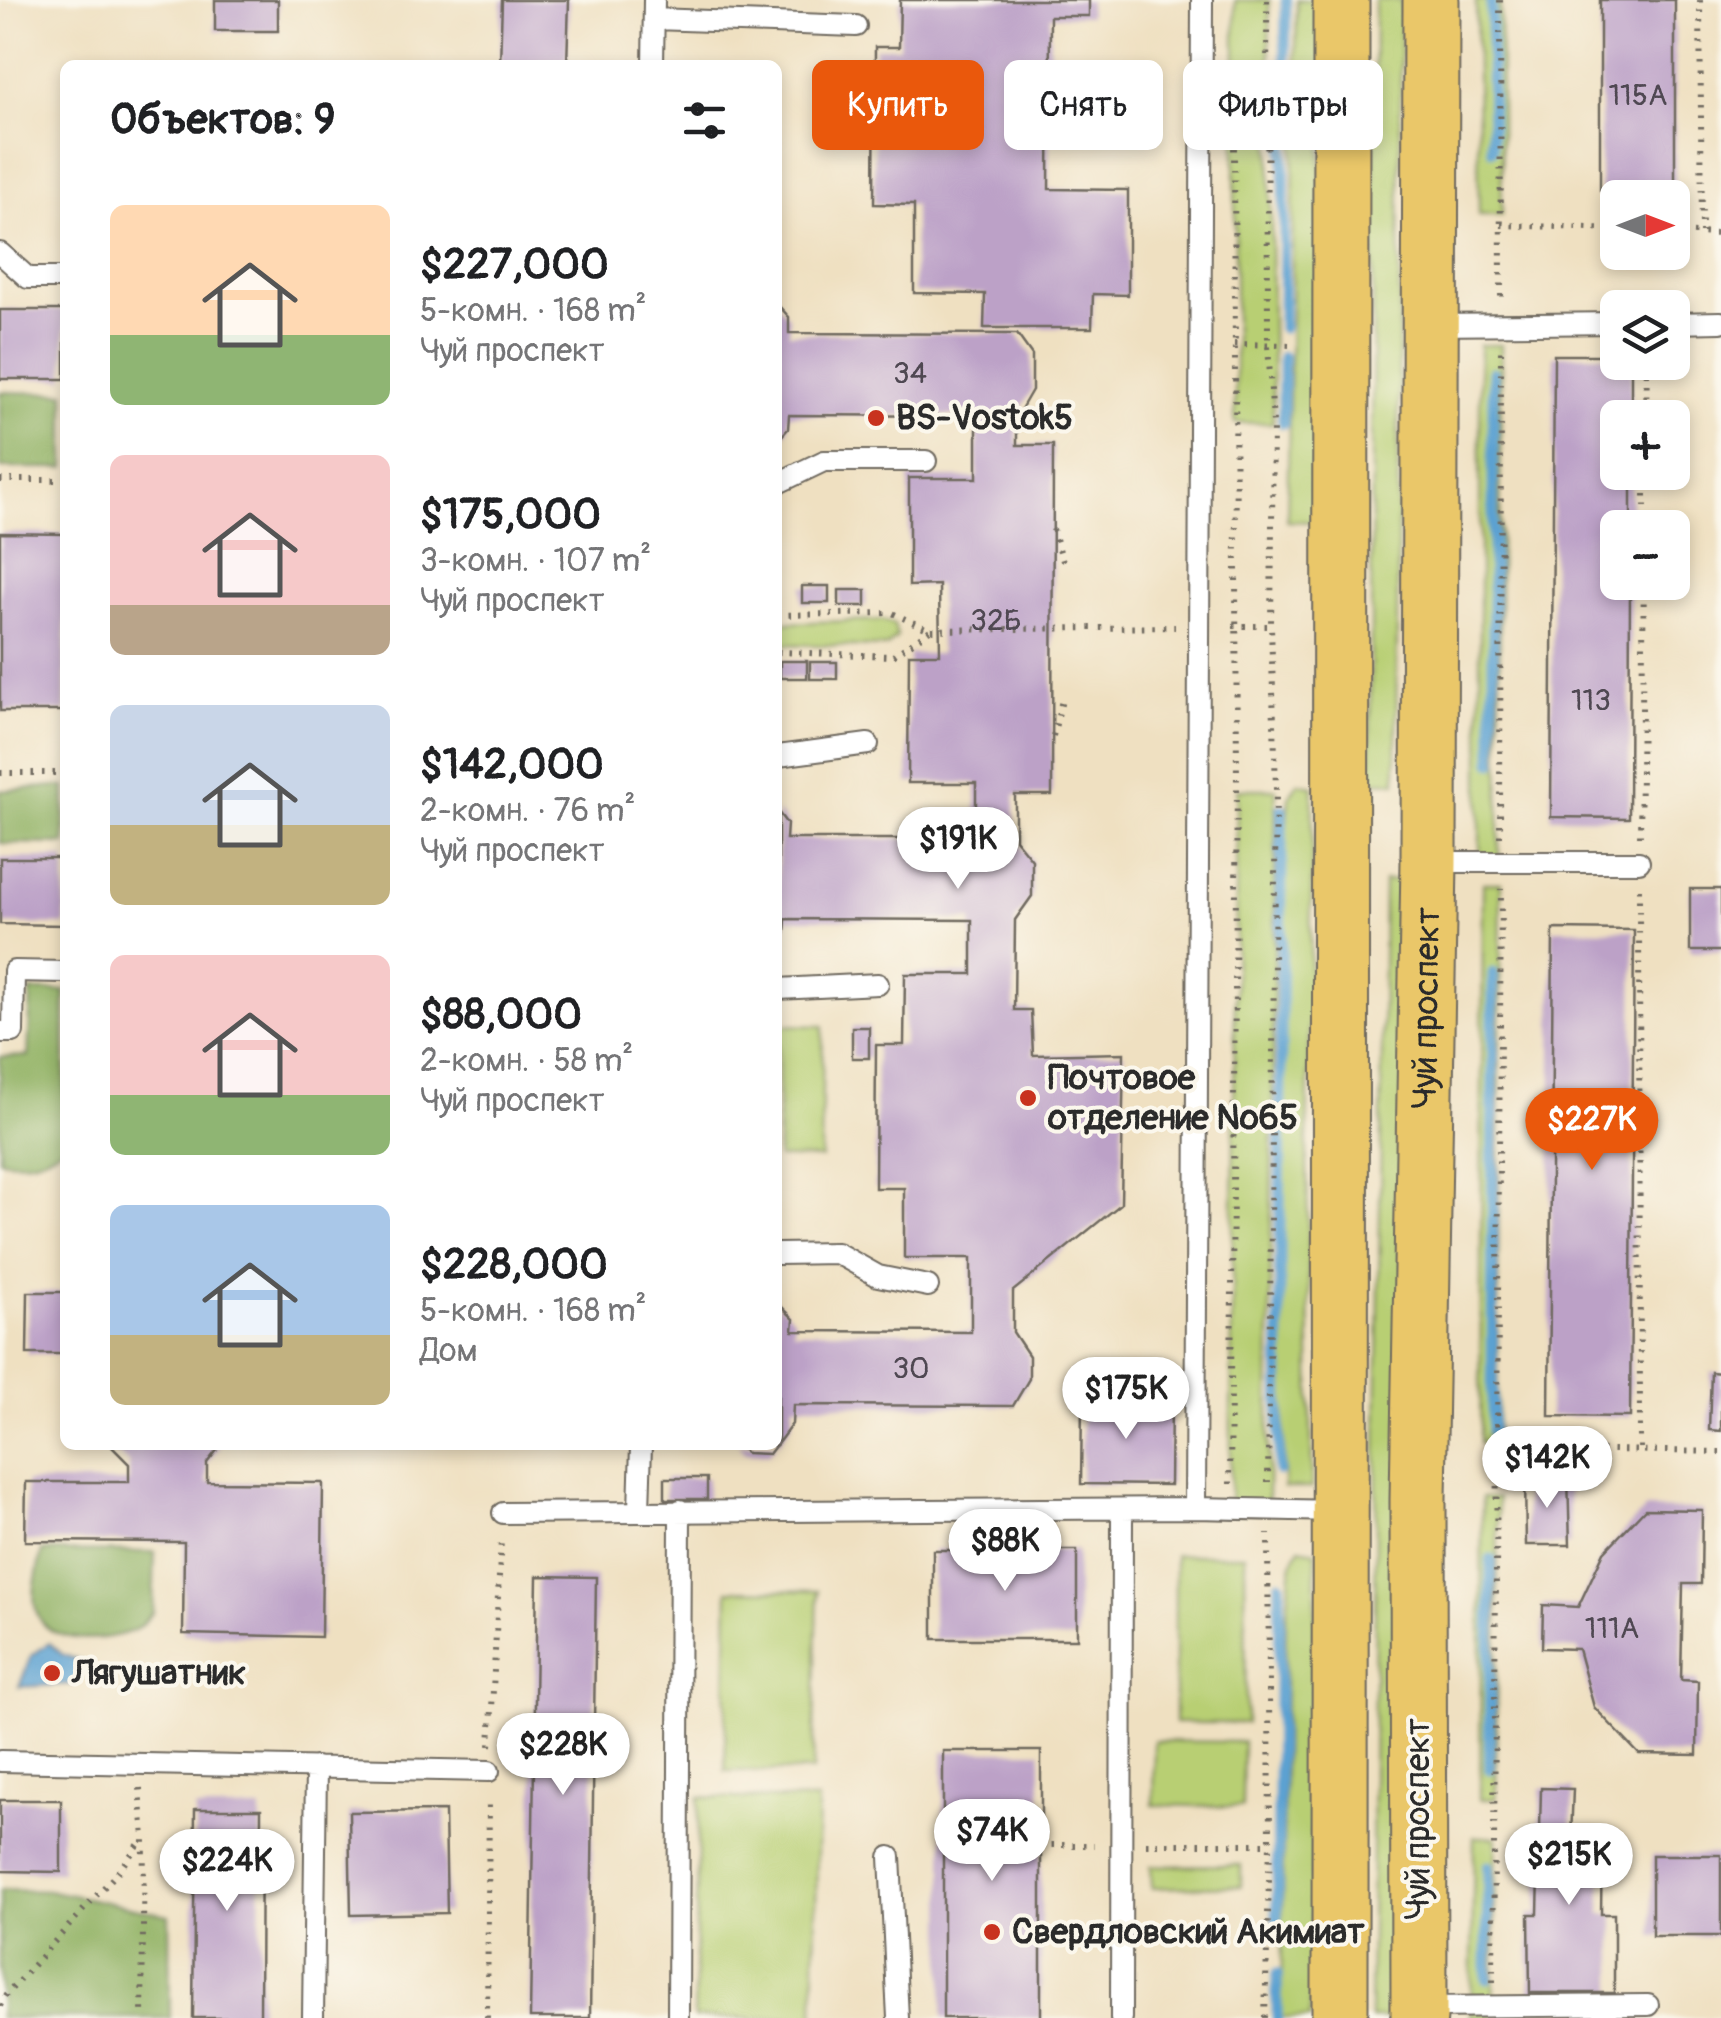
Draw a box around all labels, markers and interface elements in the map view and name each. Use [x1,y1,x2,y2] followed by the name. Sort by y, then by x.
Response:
[812,60,984,150] chip: Купить
[1004,60,1163,150] chip: Снять
[1183,60,1383,150] chip: Фильтры
[1608,77,1668,114] house number: 115А
[677,93,732,148] icon: filters
[110,94,335,146] text: Объектов: 9
[1600,180,1690,270] north arrow
[1600,180,1690,600] map controls
[420,239,609,291] text: $227,000
[190,245,310,365] icon: home
[1600,290,1690,380] button: layers
[420,291,647,331] text: 5-комн. · 168 m²
[420,331,605,371] text: Чуй проспект
[893,355,927,392] house number: 34
[896,396,1073,440] place label: BS-Vostok5
[1600,400,1690,490] button: +
[865,407,887,429] marker: BS-Vostok5
[420,489,601,541] text: $175,000
[190,495,310,615] icon: home
[1600,510,1690,600] button: −
[420,541,651,581] text: 3-комн. · 107 m²
[420,581,605,621] text: Чуй проспект
[970,602,1022,639] house number: 32Б
[1571,682,1611,719] house number: 113
[420,739,604,791] text: $142,000
[190,745,310,865] icon: home
[420,791,635,831] text: 2-комн. · 76 m²
[888,807,1028,892] pin: $191K
[919,819,997,859] text: $191K
[420,831,605,871] text: Чуй проспект
[1403,906,1450,1109] street label: Чуй проспект
[420,989,582,1041] text: $88,000
[190,995,310,1115] icon: home
[420,1041,633,1081] text: 2-комн. · 58 m²
[1047,1056,1298,1140] place label: Почтовое отделение №65
[420,1081,605,1121] text: Чуй проспект
[1017,1087,1039,1109] marker: Почтовое отделение №65
[1522,1088,1662,1173] pin: $227K
[1547,1100,1637,1140] text: $227K
[420,1239,608,1291] text: $228,000
[190,1245,310,1365] icon: home
[420,1291,647,1331] text: 5-комн. · 168 m²
[420,1331,477,1371] text: Дом
[892,1350,930,1387] house number: 30
[1056,1357,1196,1442] pin: $175K
[1084,1369,1168,1409] text: $175K
[1477,1426,1617,1511] pin: $142K
[1504,1438,1590,1478] text: $142K
[946,1509,1064,1594] pin: $88K
[971,1521,1039,1561] text: $88K
[1585,1610,1639,1647] house number: 111А
[71,1651,246,1695] place label: Лягушатник
[41,1662,63,1684] marker: Лягушатник
[493,1713,633,1798] pin: $228K
[1396,1718,1440,1920] street label: Чуй проспект
[519,1725,607,1765] text: $228K
[933,1799,1051,1884] pin: $74K
[956,1811,1028,1851] text: $74K
[1499,1823,1639,1908] pin: $215K
[157,1829,297,1914] pin: $224K
[1527,1835,1611,1875] text: $215K
[182,1841,272,1881] text: $224K
[1012,1910,1365,1954] place label: Свердловский Акимиат
[981,1921,1003,1943] marker: Свердловский Акимиат

